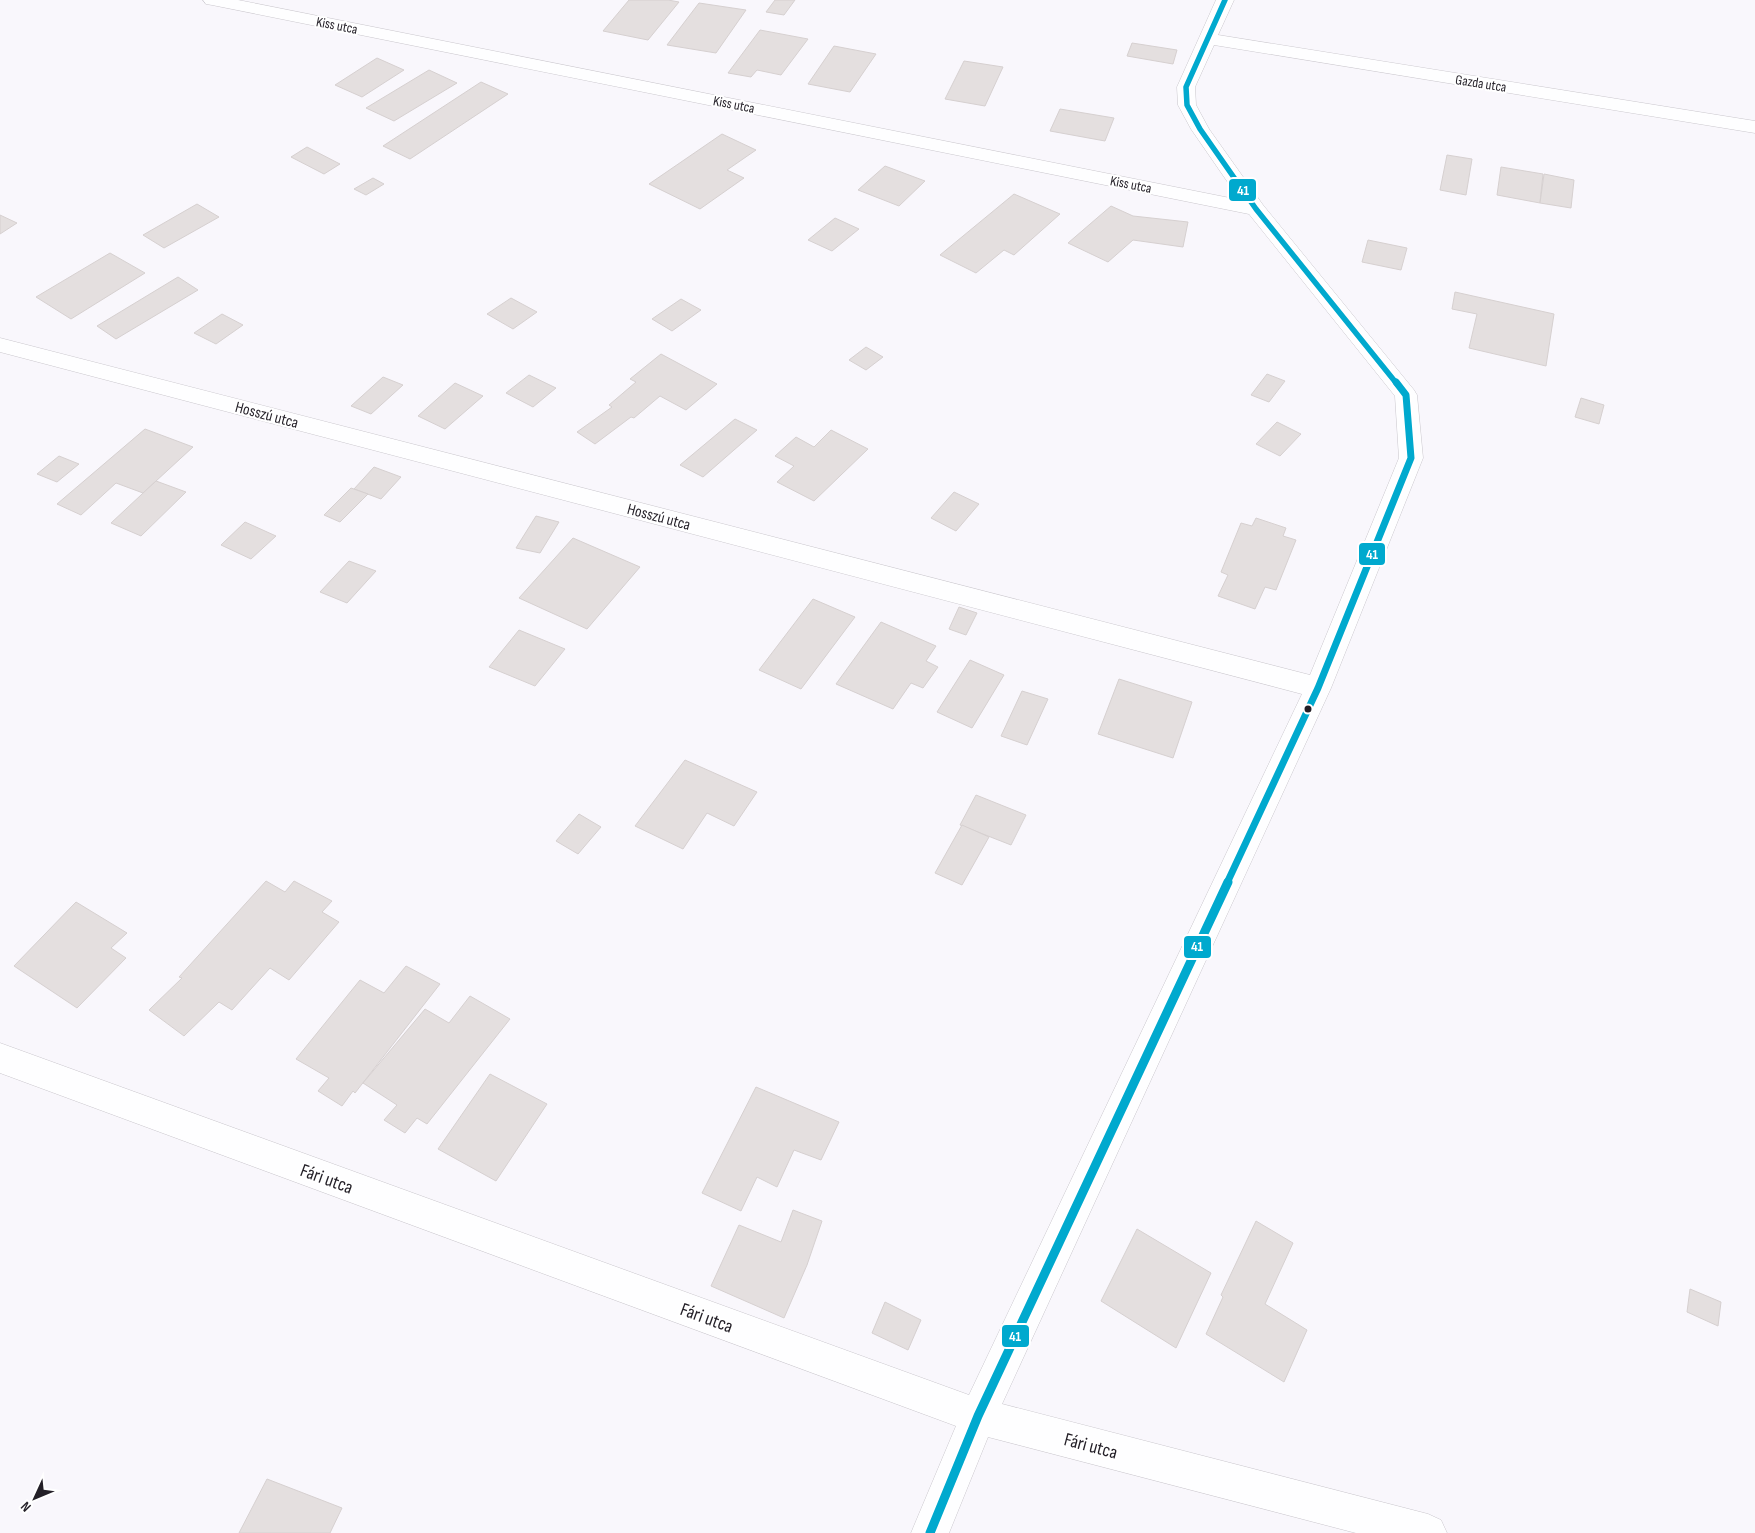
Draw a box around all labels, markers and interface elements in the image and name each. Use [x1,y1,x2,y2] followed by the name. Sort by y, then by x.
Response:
[315,13,359,38] street label: Kiss utca
[1454,71,1508,96] street label: Gazda utca
[712,92,756,117] street label: Kiss utca
[1109,172,1153,197] street label: Kiss utca
[1228,178,1257,202] line badge: 41
[1237,182,1250,199] text: 41
[233,398,300,433] street label: Hosszú utca
[625,500,692,535] street label: Hosszú utca
[1358,542,1386,566] line badge: 41
[1366,546,1379,563] text: 41
[1303,704,1313,714] unlabelled marker
[1183,935,1212,959] line badge: 41
[1191,938,1204,955] text: 41
[297,1159,356,1200] street label: Fári utca
[677,1298,736,1339] street label: Fári utca
[1001,1324,1030,1348] line badge: 41
[1009,1328,1022,1345] text: 41
[1061,1428,1120,1465] street label: Fári utca
[10,1473,60,1523] north arrow
[17,1498,35,1515] text: N

